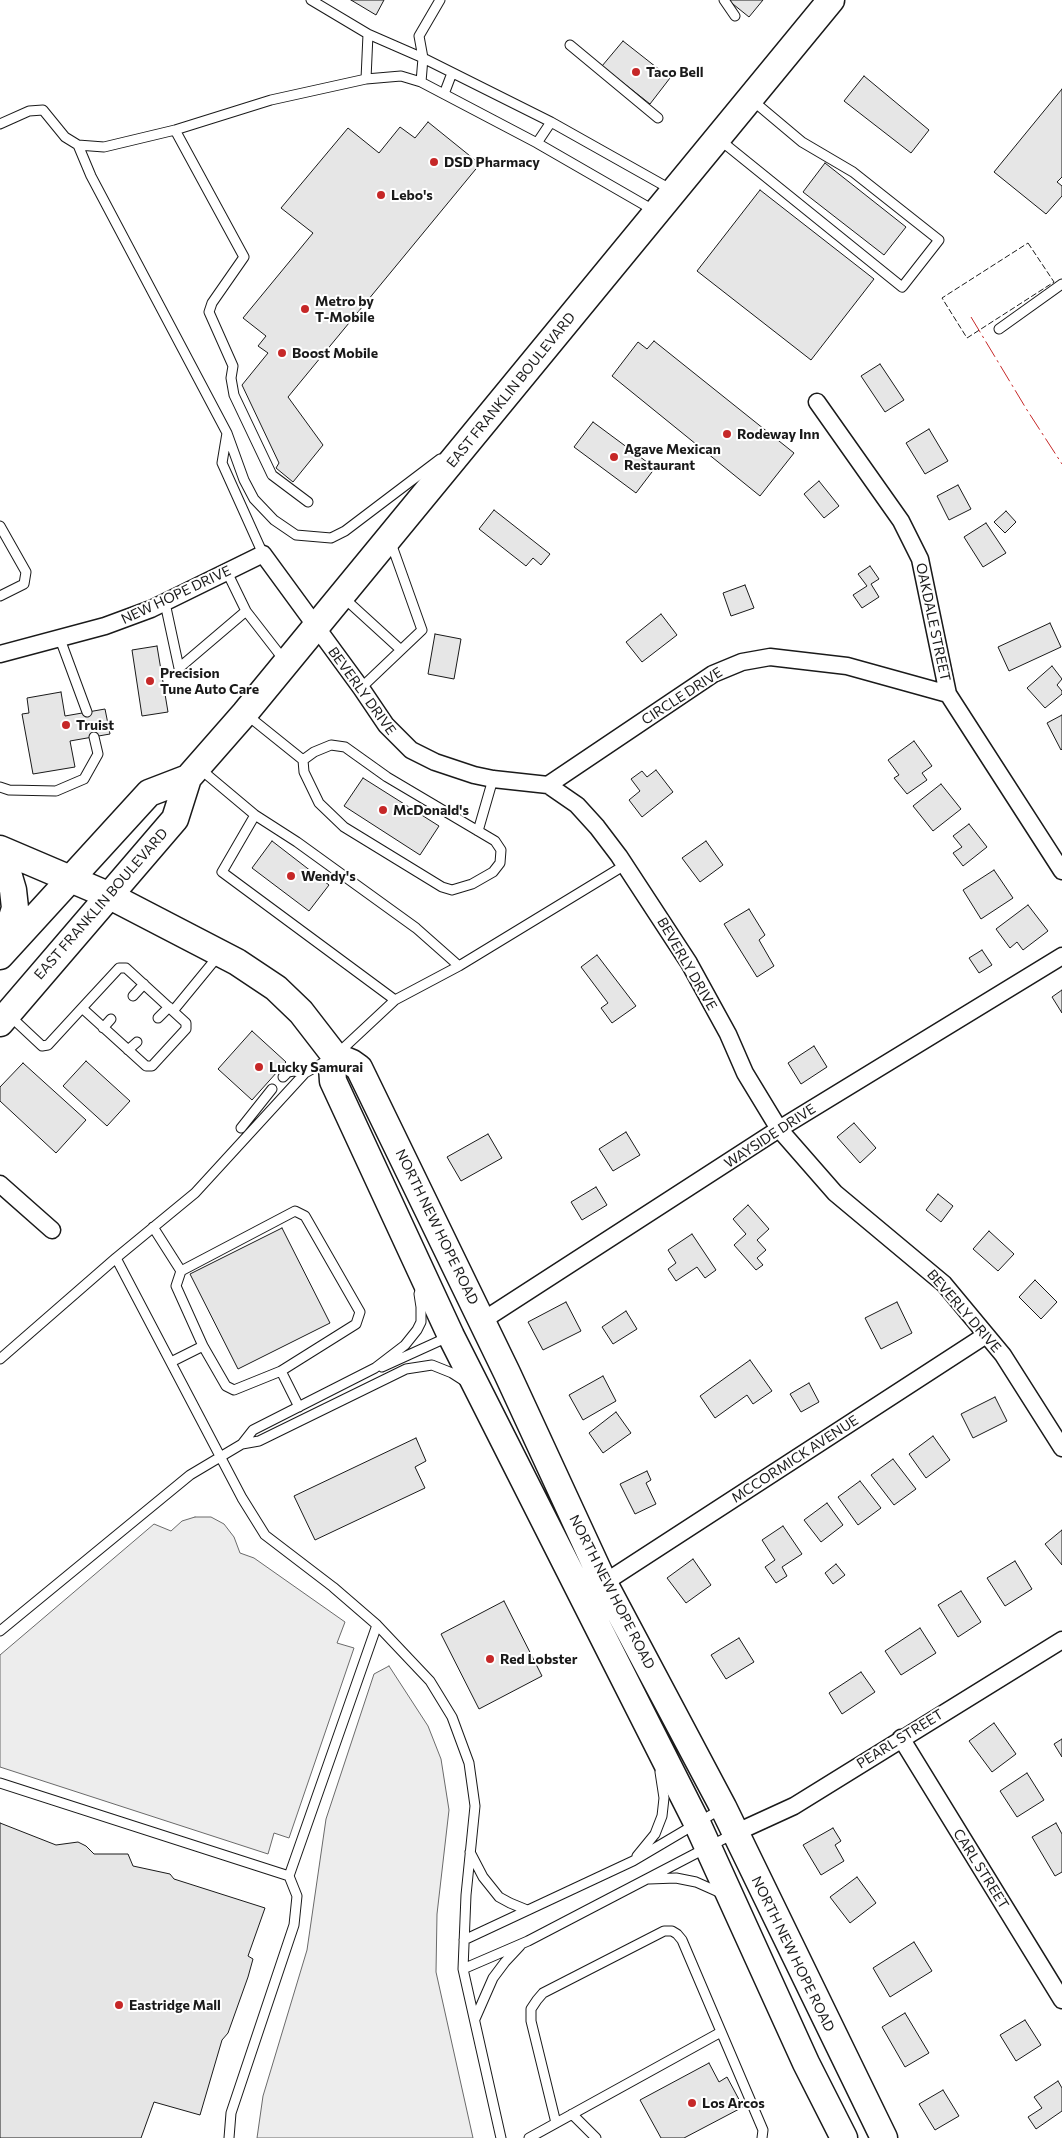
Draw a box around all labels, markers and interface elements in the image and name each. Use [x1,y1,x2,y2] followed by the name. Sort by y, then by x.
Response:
[646,64,704,80] place label: Taco Bell
[630,66,642,78] marker: Taco Bell
[444,154,540,170] place label: DSD Pharmacy
[428,156,440,168] marker: DSD Pharmacy
[391,187,433,203] place label: Lebo's
[375,189,387,201] marker: Lebo's
[315,293,375,326] place label: Metro by T-Mobile
[299,303,311,315] marker: Metro by T-Mobile
[443,309,579,471] street label: EAST FRANKLIN BOULEVARD
[292,345,378,361] place label: Boost Mobile
[276,347,288,359] marker: Boost Mobile
[737,426,820,442] place label: Rodeway Inn
[721,428,733,440] marker: Rodeway Inn
[624,441,721,474] place label: Agave Mexican Restaurant
[608,451,620,463] marker: Agave Mexican Restaurant
[912,561,954,683] street label: OAKDALE STREET
[118,562,234,628] street label: NEW HOPE DRIVE
[325,644,399,738] street label: BEVERLY DRIVE
[639,664,725,728] street label: CIRCLE DRIVE
[160,665,259,698] place label: Precision Tune Auto Care
[144,675,156,687] marker: Precision Tune Auto Care
[76,717,114,733] place label: Truist
[60,719,72,731] marker: Truist
[393,802,469,818] place label: McDonald's
[377,804,389,816] marker: McDonald's
[31,825,171,983] street label: EAST FRANKLIN BOULEVARD
[301,868,356,884] place label: Wendy's
[285,870,297,882] marker: Wendy's
[654,915,720,1013] street label: BEVERLY DRIVE
[269,1059,363,1075] place label: Lucky Samurai
[253,1061,265,1073] marker: Lucky Samurai
[721,1100,819,1172] street label: WAYSIDE DRIVE
[392,1147,482,1307] street label: NORTH NEW HOPE ROAD
[923,1266,1005,1356] street label: BEVERLY DRIVE
[728,1412,862,1506] street label: MCCORMICK AVENUE
[566,1512,658,1672] street label: NORTH NEW HOPE ROAD
[500,1651,577,1667] place label: Red Lobster
[484,1653,496,1665] marker: Red Lobster
[854,1706,946,1772] street label: PEARL STREET
[950,1826,1012,1912] street label: CARL STREET
[748,1874,838,2034] street label: NORTH NEW HOPE ROAD
[129,1997,221,2013] place label: Eastridge Mall
[113,1999,125,2011] marker: Eastridge Mall
[702,2095,765,2111] place label: Los Arcos
[686,2097,698,2109] marker: Los Arcos

